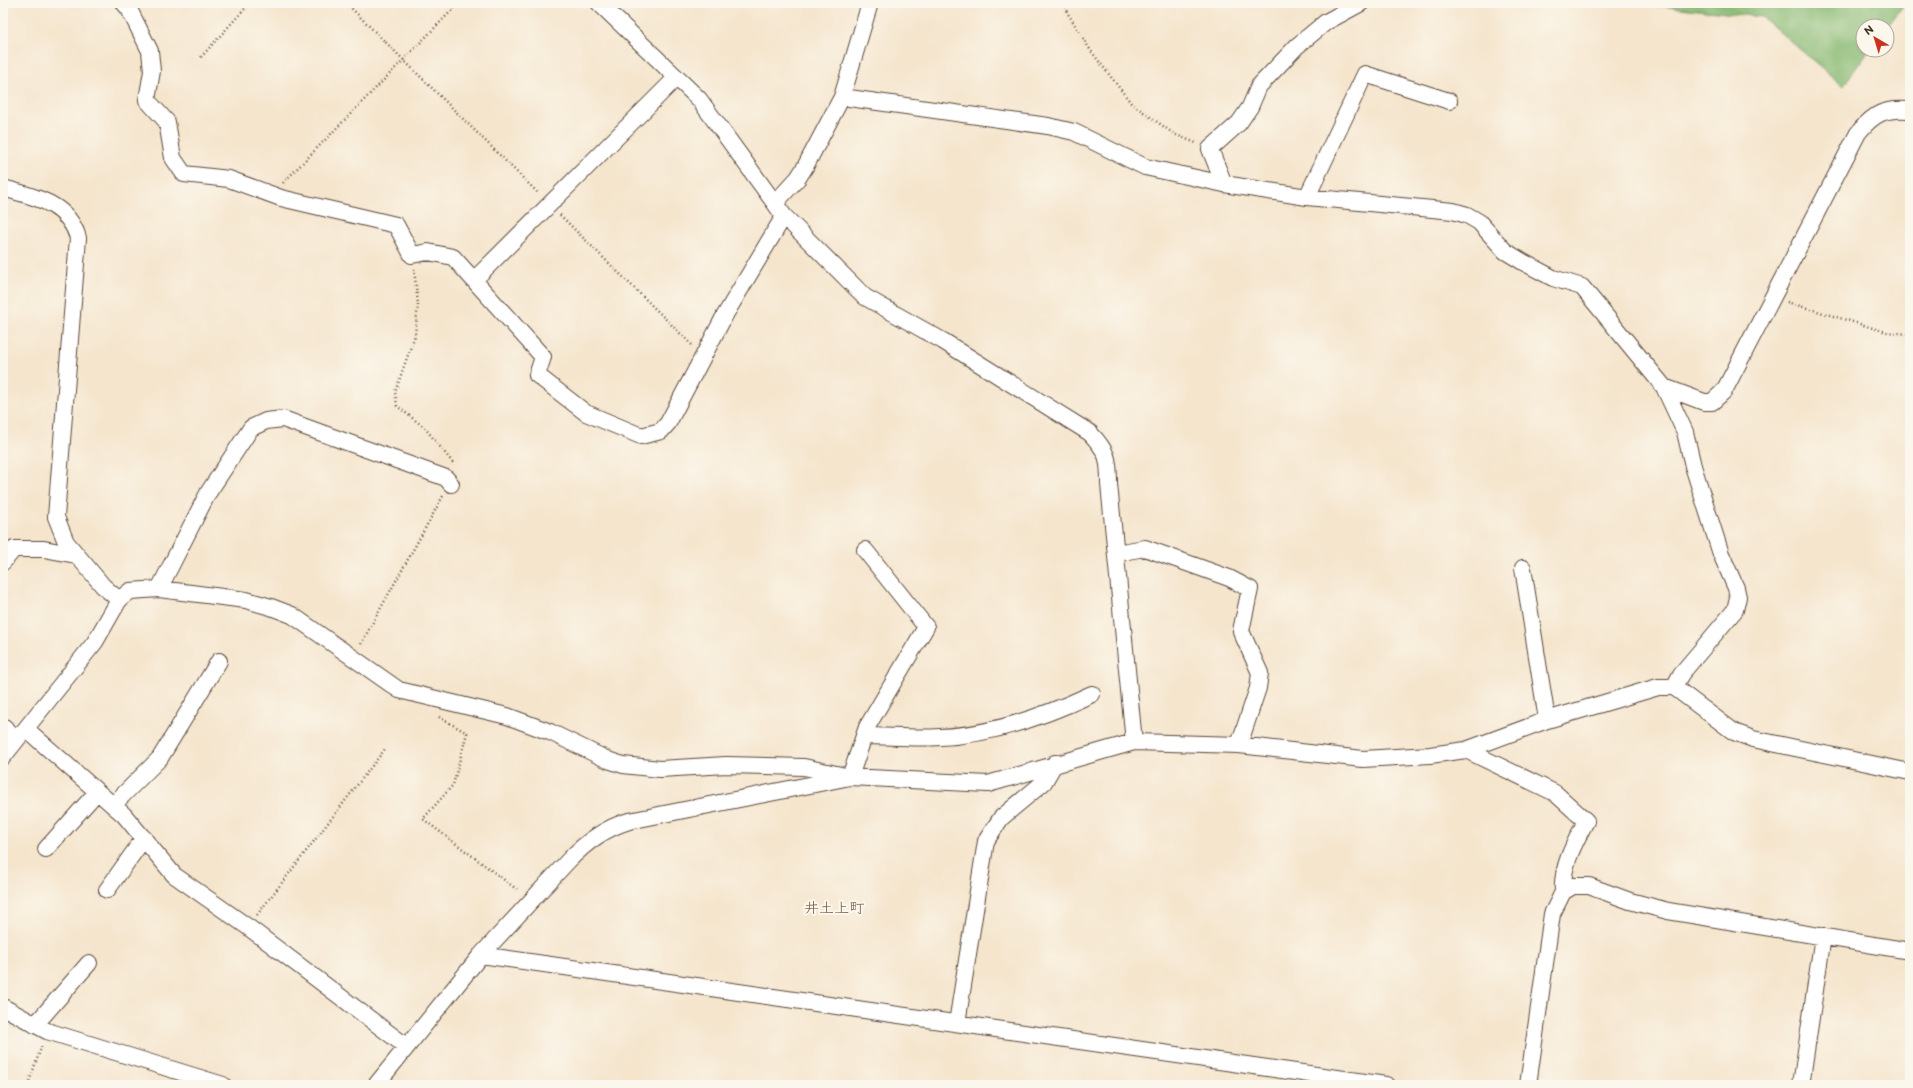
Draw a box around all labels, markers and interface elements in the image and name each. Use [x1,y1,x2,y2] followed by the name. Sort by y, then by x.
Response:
[1855,18,1895,58] north arrow
[1862,23,1876,38] text: N
[804,899,865,918] district label: 井土上町

